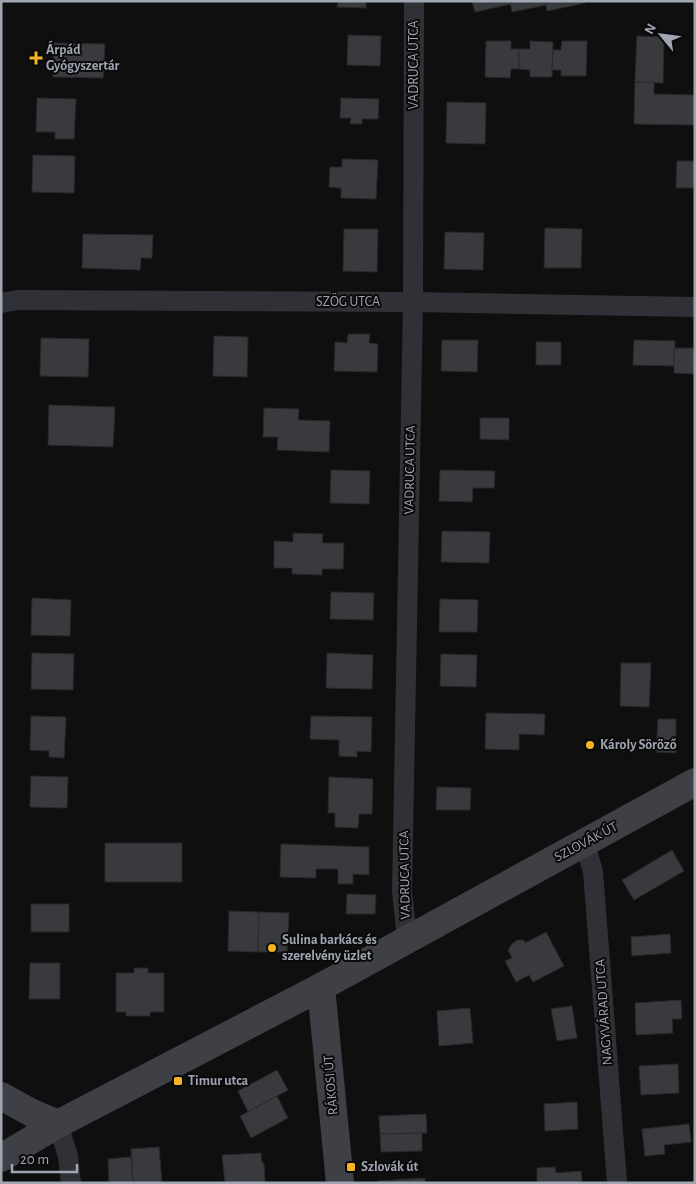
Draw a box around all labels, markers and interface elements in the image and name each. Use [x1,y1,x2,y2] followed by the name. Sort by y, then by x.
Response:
[636,10,686,60] north arrow
[407,20,421,110] street label: VADRUCA UTCA
[642,22,659,37] text: N
[46,40,120,73] place label: Árpád Gyógyszertár
[30,52,42,64] marker: Árpád Gyógyszertár
[316,292,380,309] street label: SZÖG UTCA
[402,425,418,515] street label: VADRUCA UTCA
[600,738,677,752] place label: Károly Söröző
[584,739,596,751] marker: Károly Söröző
[551,817,620,864] street label: SZLOVÁK ÚT
[397,830,413,920] street label: VADRUCA UTCA
[282,933,377,963] place label: Sulina barkács és szerelvény üzlet
[266,942,278,954] marker: Sulina barkács és szerelvény üzlet
[590,958,615,1066] street label: NAGYVÁRAD UTCA
[318,1054,341,1116] street label: RÁKOSI ÚT
[188,1074,248,1088] place label: Timur utca
[172,1075,184,1087] marker: Timur utca
[12,1142,78,1174] scale bar
[20,1152,49,1167] text: 20 m
[361,1160,418,1174] place label: Szlovák út
[345,1161,357,1173] marker: Szlovák út

